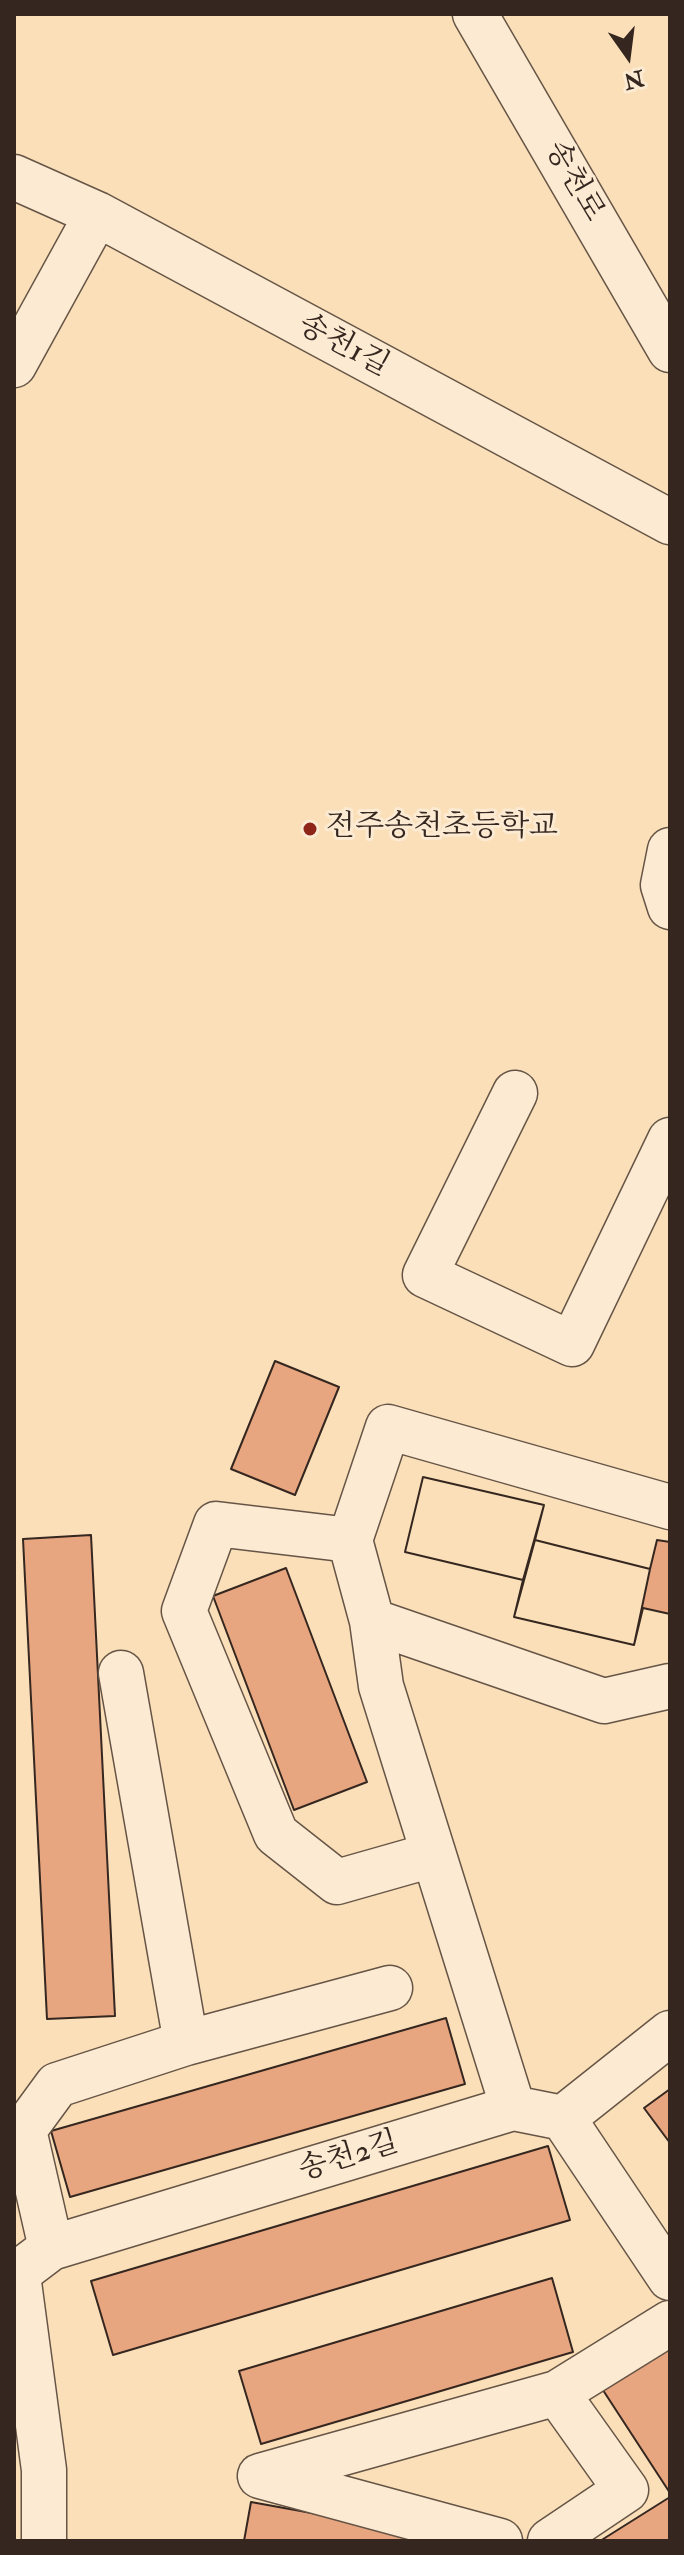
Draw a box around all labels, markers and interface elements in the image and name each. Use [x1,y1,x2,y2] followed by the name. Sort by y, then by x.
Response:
[588,16,668,96] north arrow
[621,63,647,95] text: N
[536,135,610,229] street label: 송천로
[291,308,395,386] street label: 송천1길
[326,811,558,847] place label: 전주송천초등학교
[301,820,319,838] marker: 전주송천초등학교
[295,2126,403,2190] street label: 송천2길

